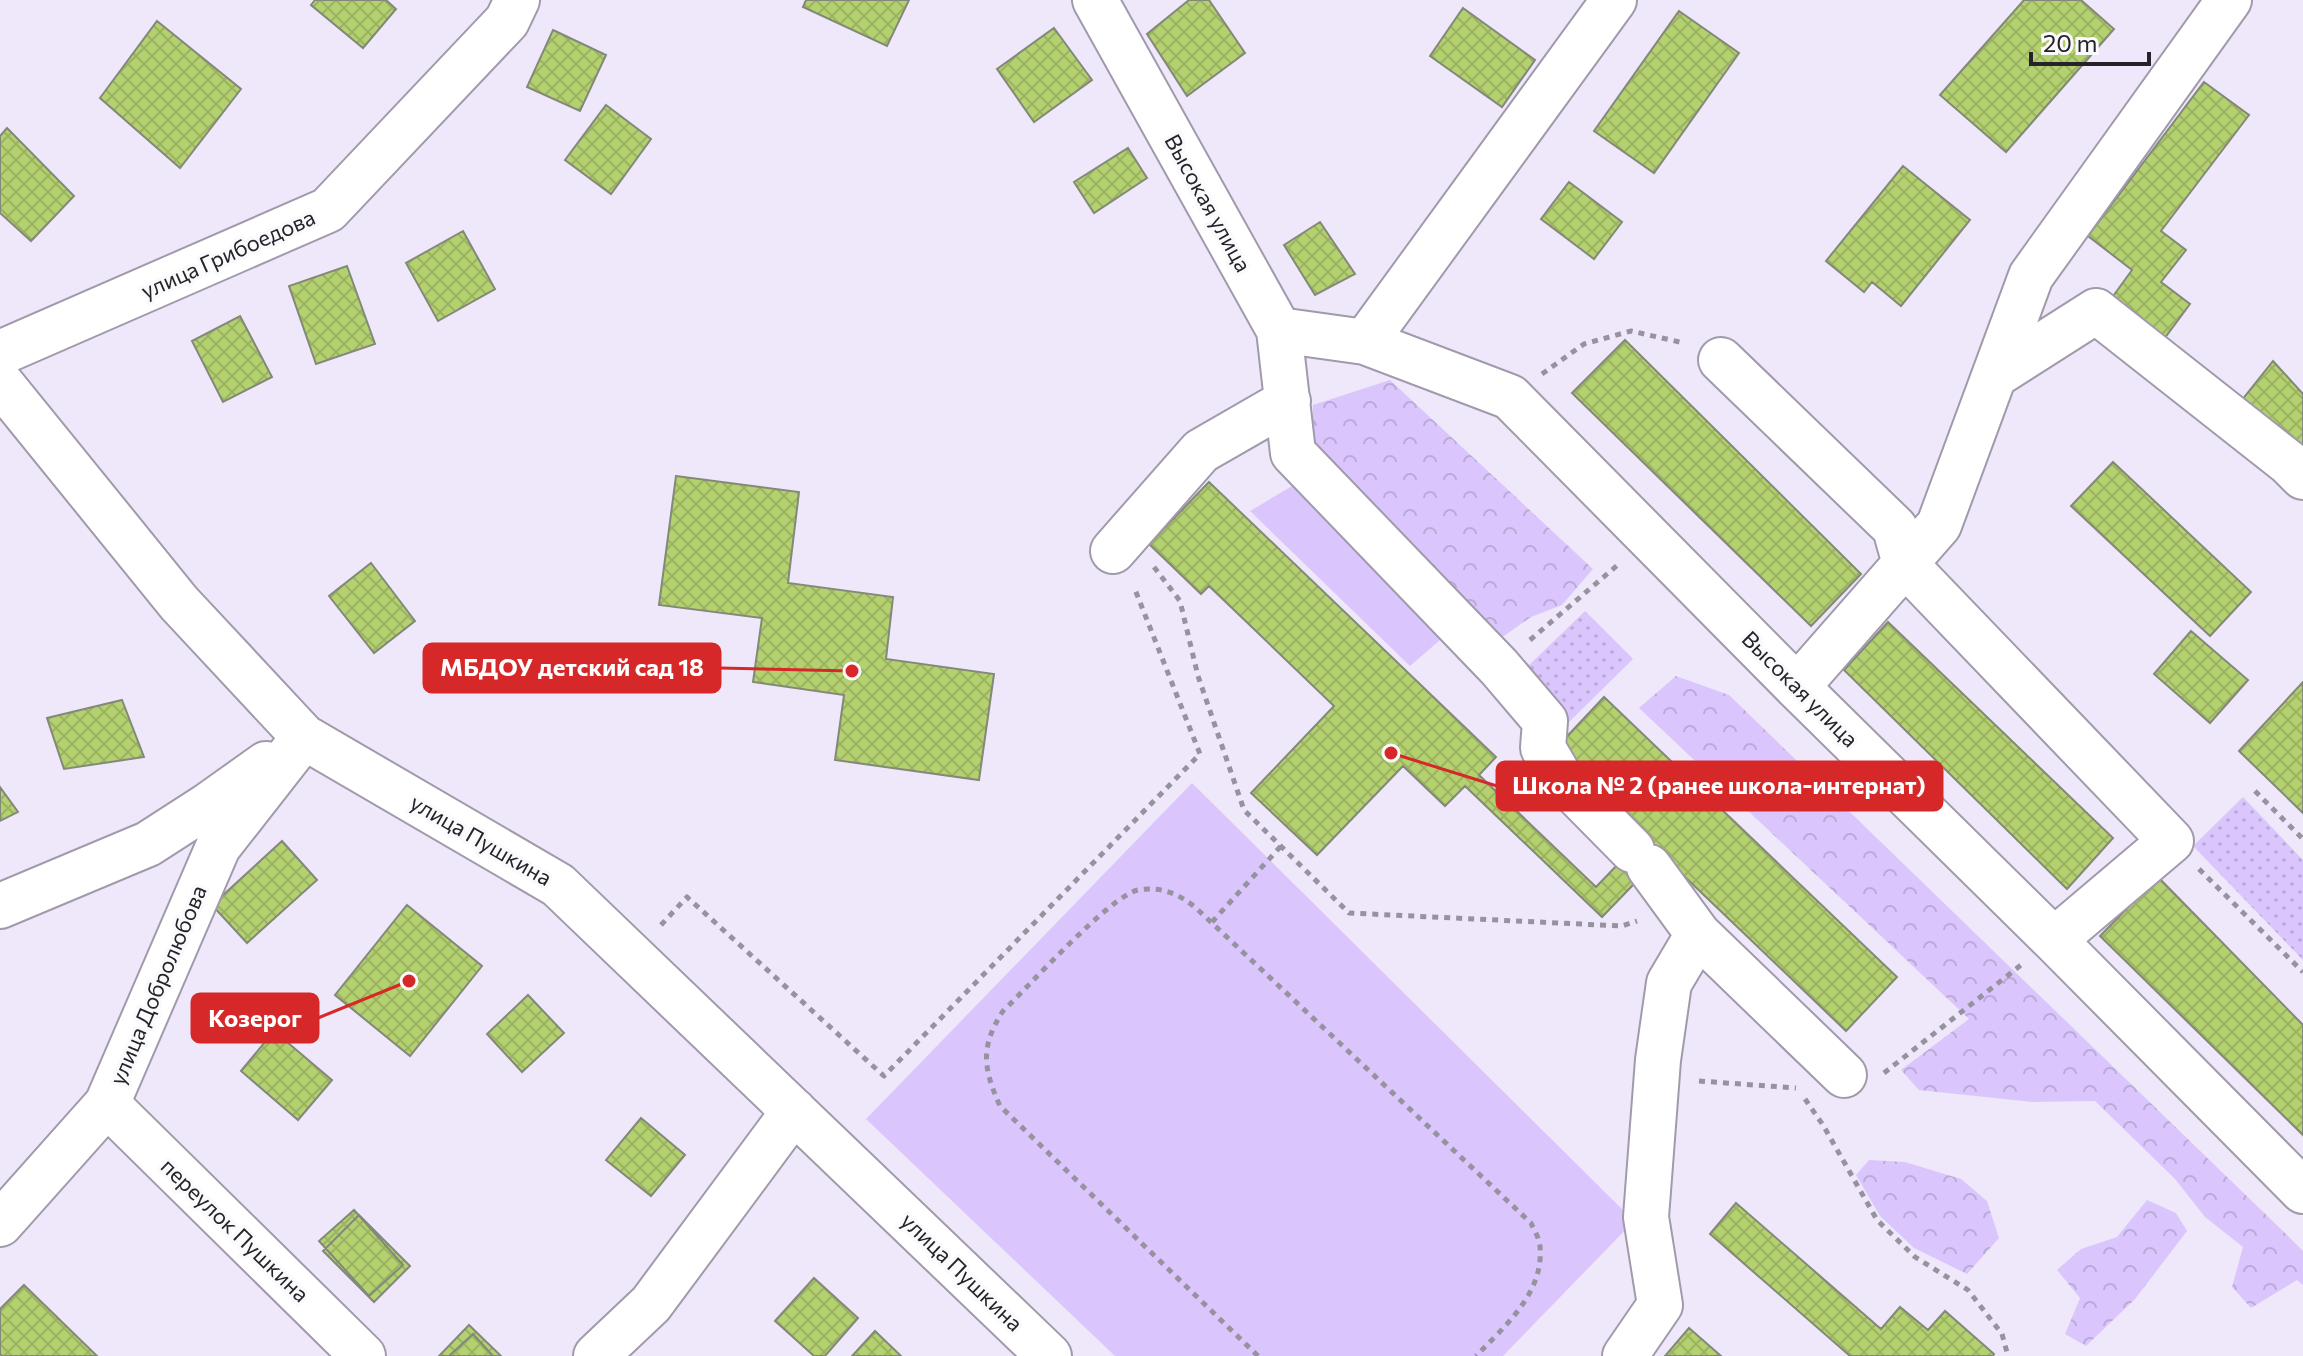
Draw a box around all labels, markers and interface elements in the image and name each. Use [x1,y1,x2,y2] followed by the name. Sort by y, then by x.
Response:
[2031,16,2149,66] scale bar
[2043,28,2097,57] text: 20 m
[1159,129,1257,276] street label: Высокая улица
[137,203,319,304] street label: улица Грибоедова
[1737,625,1864,752] street label: Высокая улица
[424,644,720,692] callout: МБДОУ детский сад 18
[440,652,704,681] text: МБДОУ детский сад 18
[1497,762,1942,810] callout: Школа № 2 (ранее школа-интернат)
[1512,770,1926,799] text: Школа № 2 (ранее школа-интернат)
[406,788,557,891] street label: улица Пушкина
[103,881,212,1089] street label: улица Добролюбова
[192,994,318,1042] callout: Козерог
[208,1003,302,1032] text: Козерог
[156,1152,315,1307] street label: переулок Пушкина
[896,1207,1029,1337] street label: улица Пушкина

